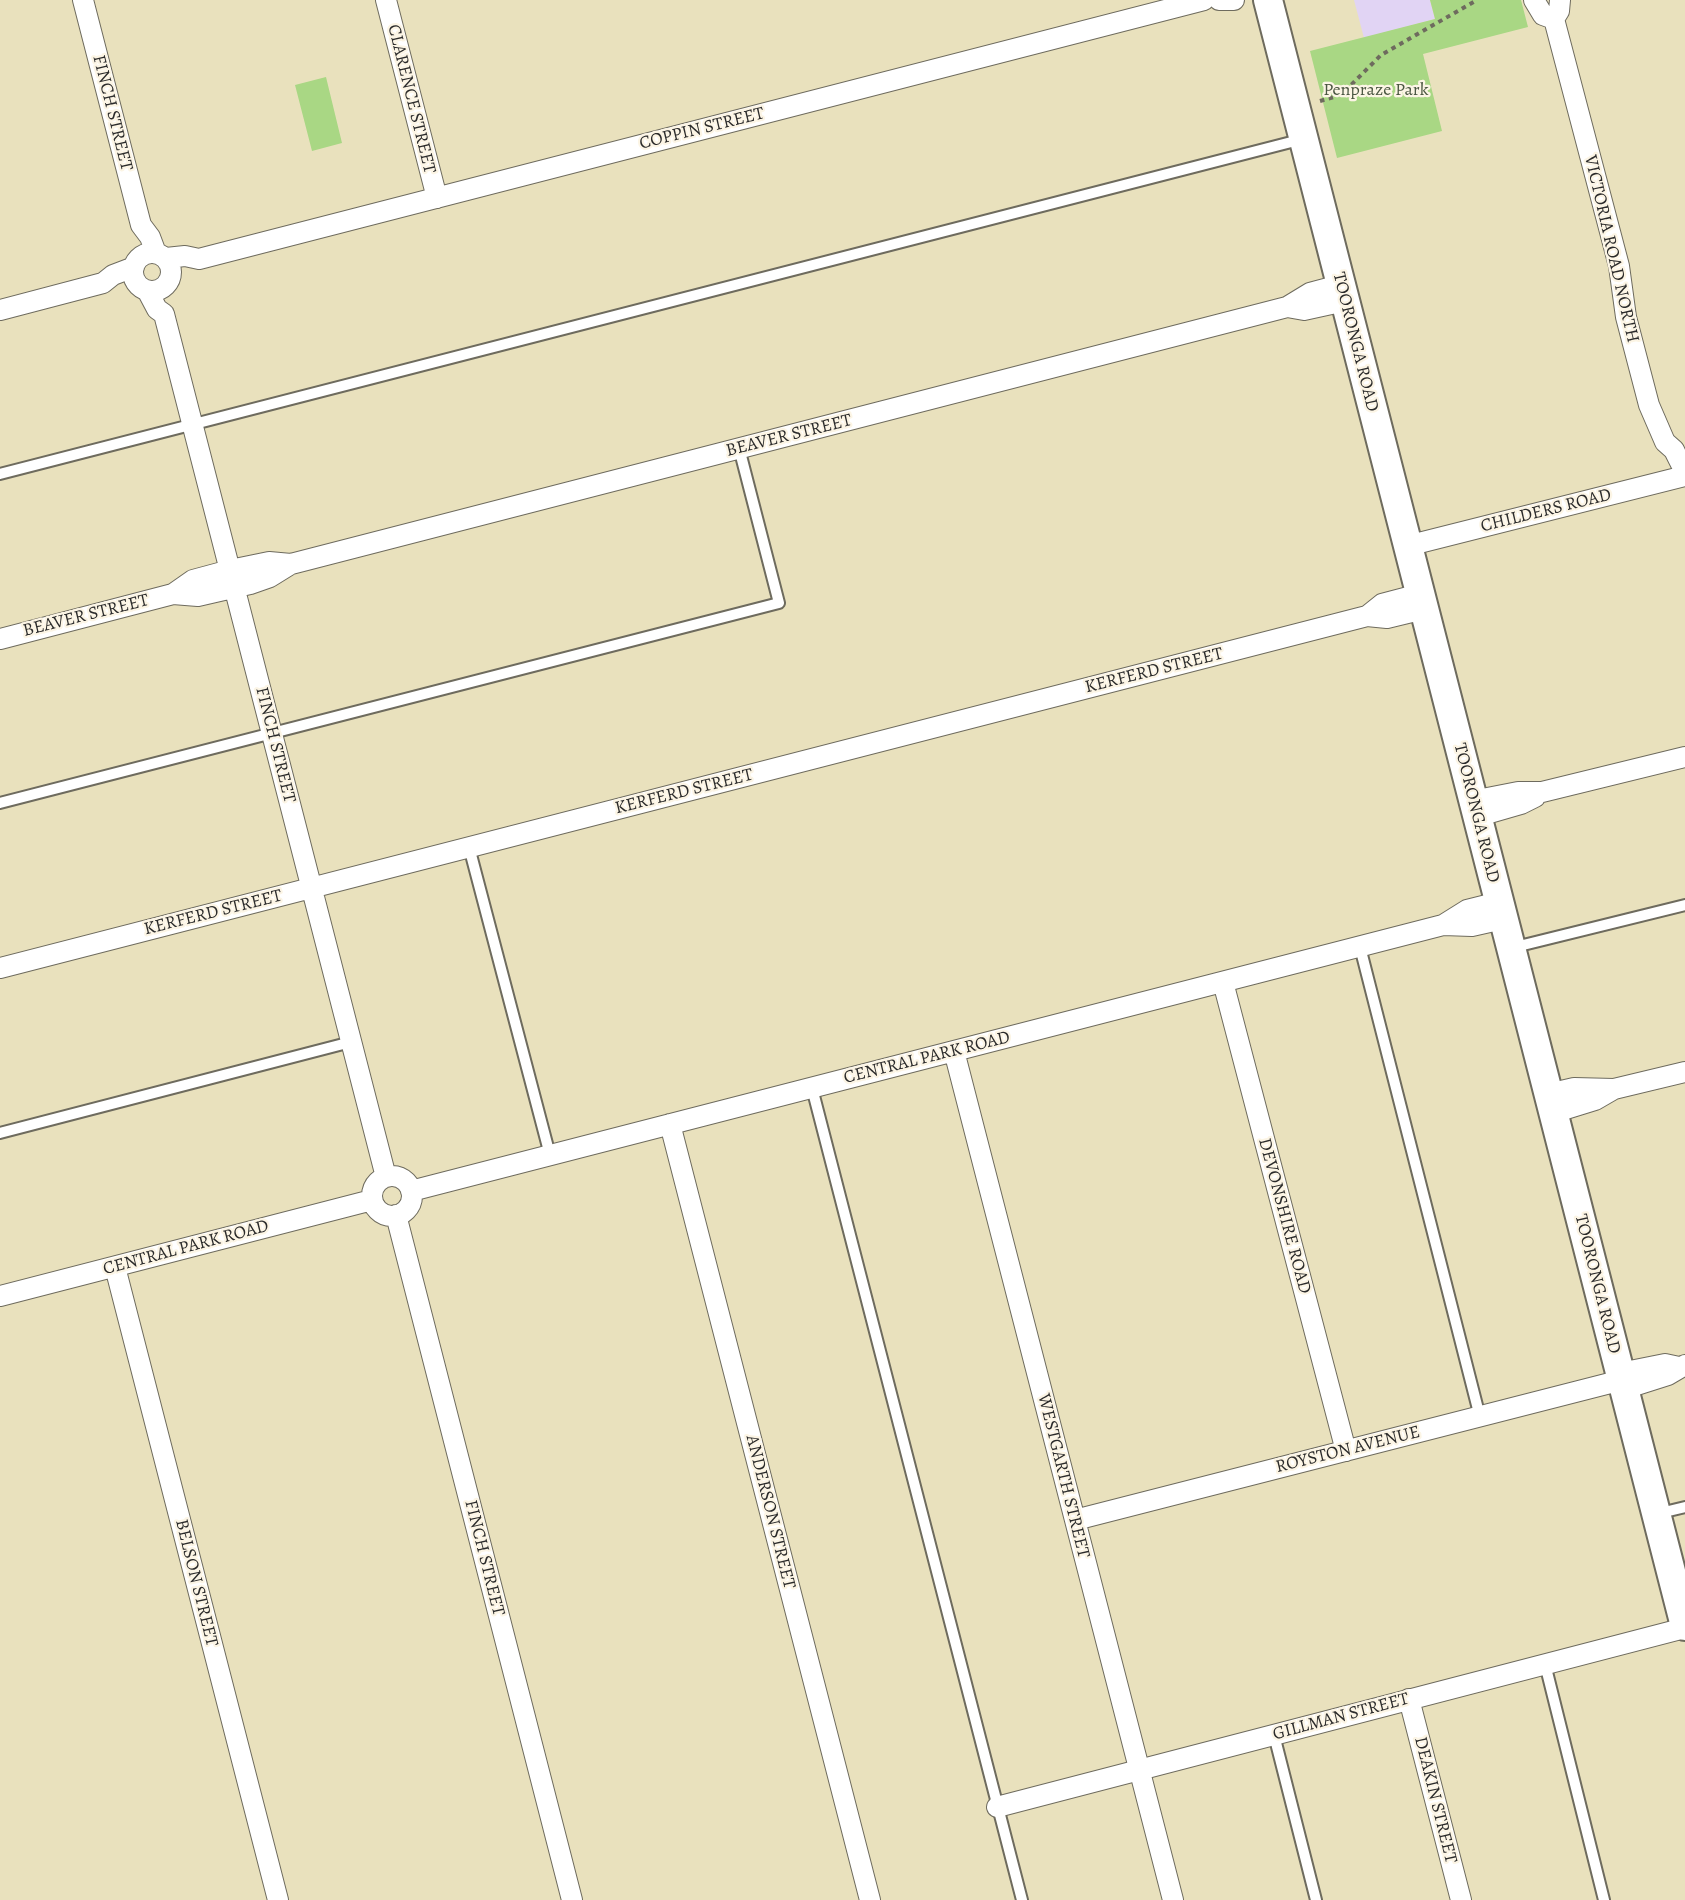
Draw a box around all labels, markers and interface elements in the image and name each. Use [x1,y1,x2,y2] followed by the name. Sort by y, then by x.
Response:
[382,22,440,176] street label: CLARENCE STREET
[87,53,137,173] street label: FINCH STREET
[1323,80,1429,102] park label: Penpraze Park
[637,103,767,155] street label: COPPIN STREET
[1579,153,1643,345] street label: VICTORIA ROAD NORTH
[1327,270,1383,414] street label: TOORONGA ROAD
[724,410,854,462] street label: BEAVER STREET
[1478,484,1614,538] street label: CHILDERS ROAD
[21,590,151,642] street label: BEAVER STREET
[1083,643,1225,699] street label: KERFERD STREET
[250,685,300,805] street label: FINCH STREET
[1448,741,1504,885] street label: TOORONGA ROAD
[613,764,755,820] street label: KERFERD STREET
[142,885,284,941] street label: KERFERD STREET
[842,1027,1012,1089] street label: CENTRAL PARK ROAD
[1253,1136,1315,1296] street label: DEVONSHIRE ROAD
[1569,1212,1625,1356] street label: TOORONGA ROAD
[101,1215,271,1281] street label: CENTRAL PARK ROAD
[1032,1392,1094,1560] street label: WESTGARTH STREET
[1274,1422,1422,1478] street label: ROYSTON AVENUE
[740,1433,800,1591] street label: ANDERSON STREET
[459,1498,509,1618] street label: FINCH STREET
[170,1517,222,1649] street label: BELSON STREET
[1271,1688,1411,1746] street label: GILLMAN STREET
[1409,1735,1461,1865] street label: DEAKIN STREET

